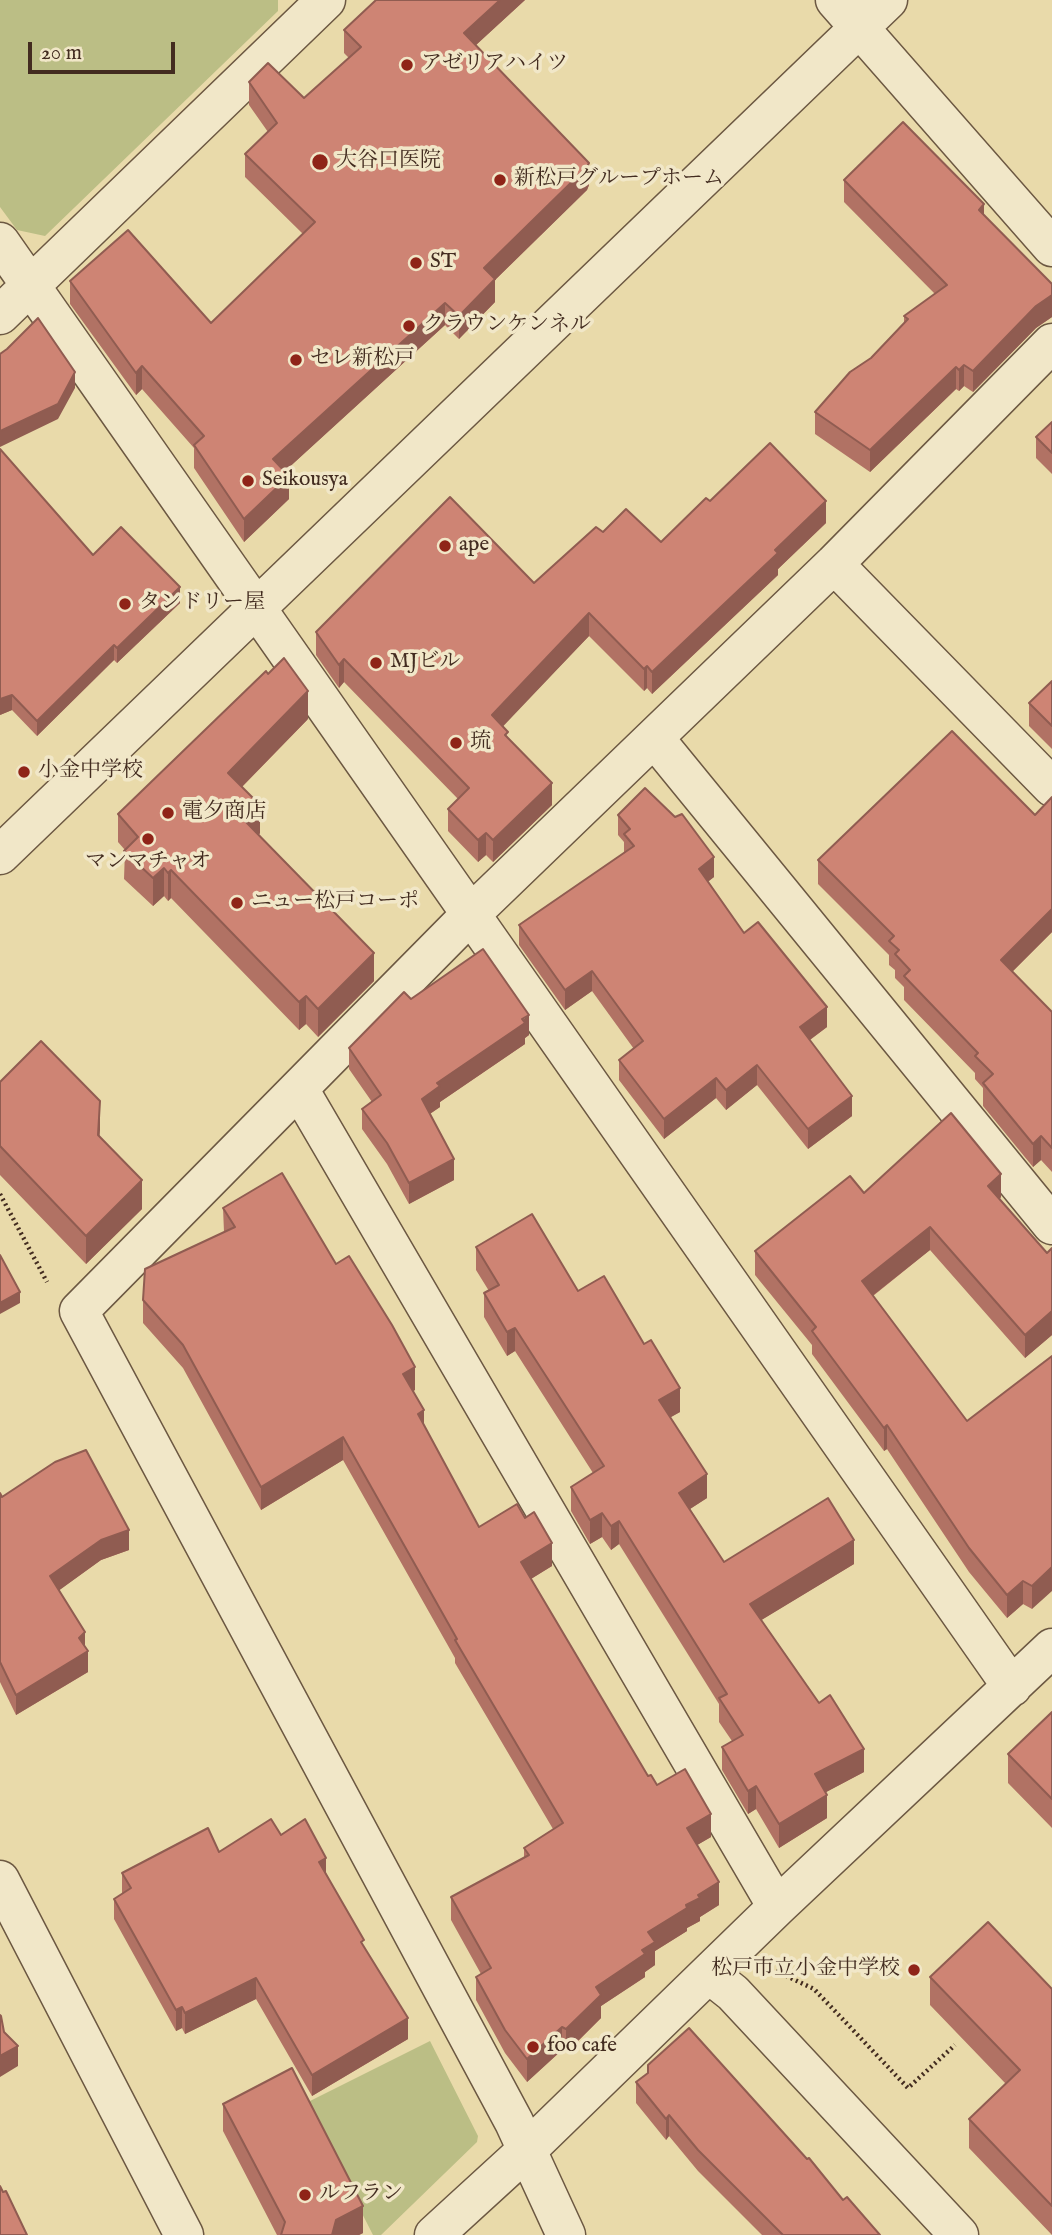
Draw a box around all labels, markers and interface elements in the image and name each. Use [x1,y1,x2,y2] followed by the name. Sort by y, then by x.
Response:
[32,28,178,72] scale bar
[41,40,82,67] text: 20 m
[421,52,568,78] place label: アゼリアハイツ
[399,57,415,73] marker: アゼリアハイツ
[336,149,441,175] place label: 大谷口医院
[310,152,330,172] marker: 大谷口医院
[514,167,724,193] place label: 新松戸グループホーム
[492,172,508,188] marker: 新松戸グループホーム
[430,250,456,276] place label: ST
[408,255,424,271] marker: ST
[423,313,591,339] place label: クラウンケンネル
[401,318,417,334] marker: クラウンケンネル
[310,347,415,373] place label: セレ新松戸
[288,352,304,368] marker: セレ新松戸
[262,468,348,494] place label: Seikousya
[240,473,256,489] marker: Seikousya
[459,533,489,559] place label: ape
[437,538,453,554] marker: ape
[139,591,265,617] place label: タンドリー屋
[117,596,133,612] marker: タンドリー屋
[390,650,460,676] place label: MJビル
[368,655,384,671] marker: MJビル
[470,730,491,756] place label: 琉
[448,735,464,751] marker: 琉
[38,759,143,785] place label: 小金中学校
[16,764,32,780] marker: 小金中学校
[182,800,266,826] place label: 電夕商店
[160,805,176,821] marker: 電夕商店
[140,831,156,847] marker: マンマチャオ
[85,850,211,876] place label: マンマチャオ
[251,890,419,916] place label: ニュー松戸コーポ
[229,895,245,911] marker: ニュー松戸コーポ
[711,1957,900,1983] place label: 松戸市立小金中学校
[906,1962,922,1978] marker: 松戸市立小金中学校
[547,2034,617,2060] place label: foo cafe
[525,2039,541,2055] marker: foo cafe
[319,2182,403,2208] place label: ルフラン
[297,2187,313,2203] marker: ルフラン

